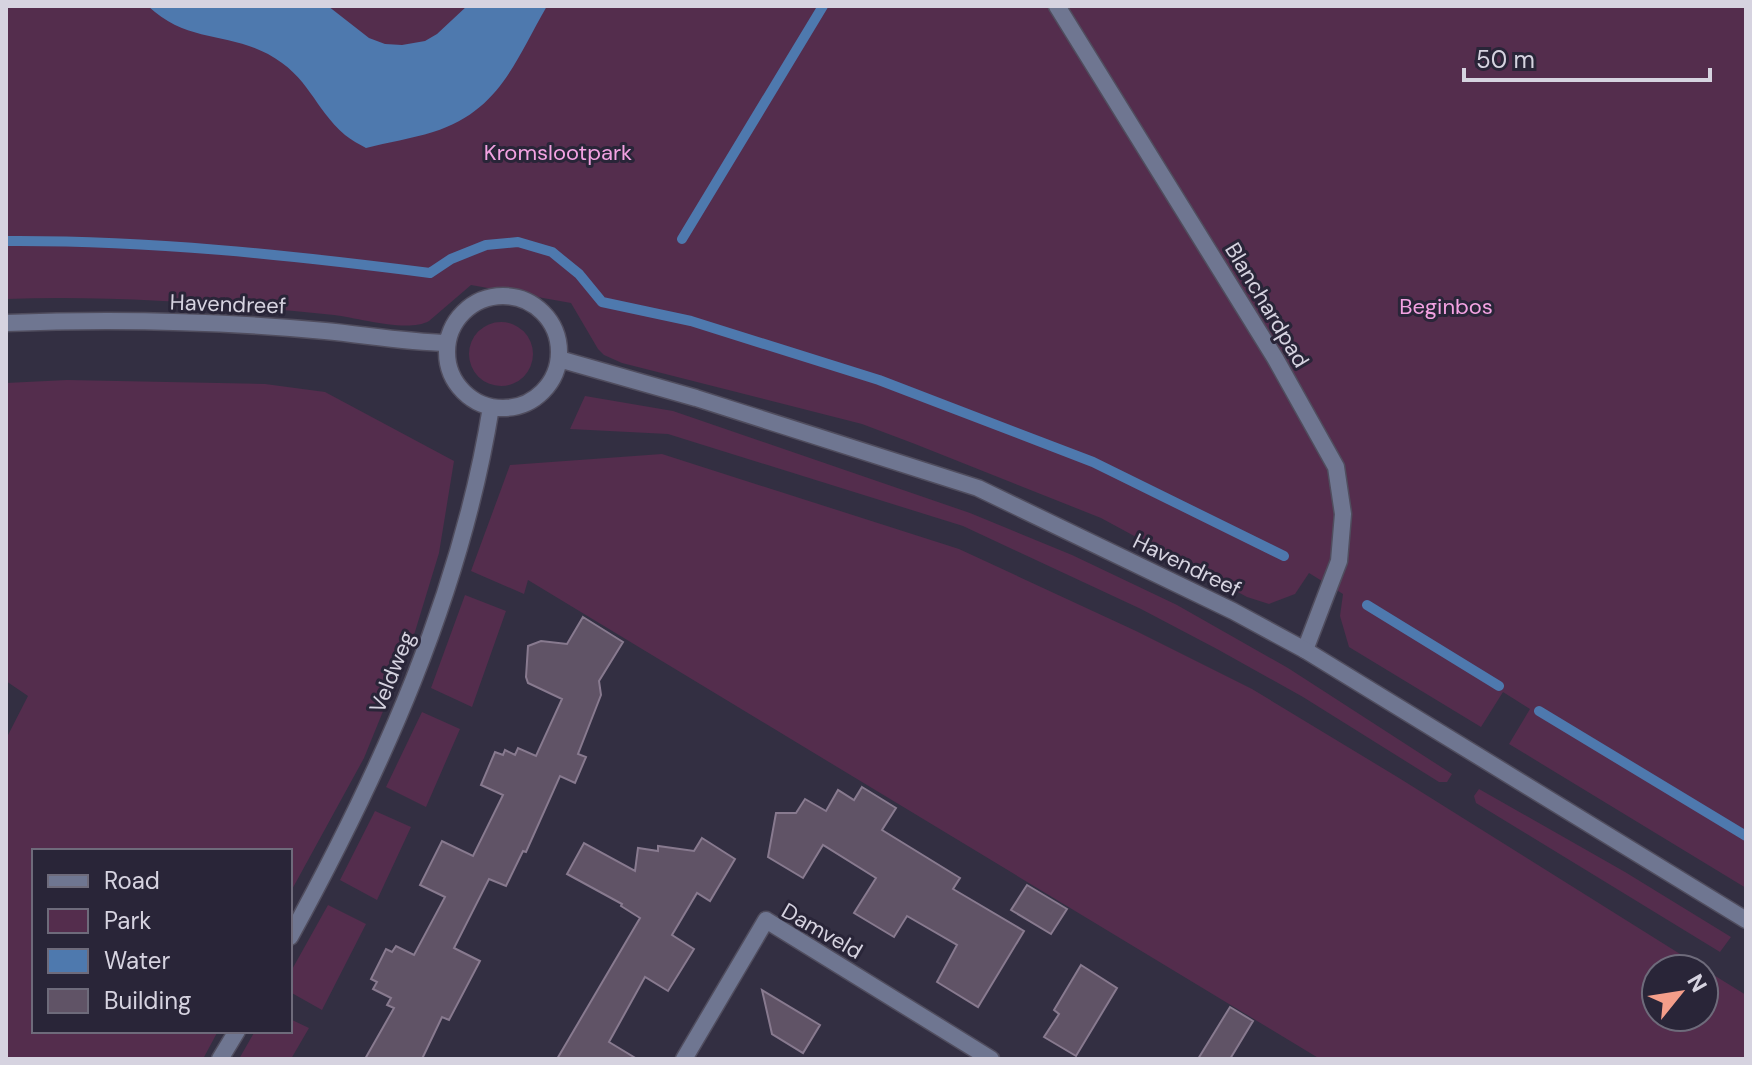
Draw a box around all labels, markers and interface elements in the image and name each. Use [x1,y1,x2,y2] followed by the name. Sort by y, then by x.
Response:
[1464,32,1710,82] scale bar
[1476,44,1535,75] text: 50 m
[484,138,632,167] park label: Kromslootpark
[1218,237,1316,373] street label: Blanchardpad
[169,287,287,321] street label: Havendreef
[1399,292,1493,321] park label: Beginbos
[1128,526,1246,604] street label: Havendreef
[363,627,421,717] street label: Veldweg
[32,849,292,1033] legend
[104,865,160,896] text: Road
[776,896,868,966] street label: Damveld
[104,905,151,936] text: Park
[104,945,170,976] text: Water
[1640,953,1720,1033] north arrow
[1680,969,1713,997] text: N
[104,985,191,1016] text: Building

